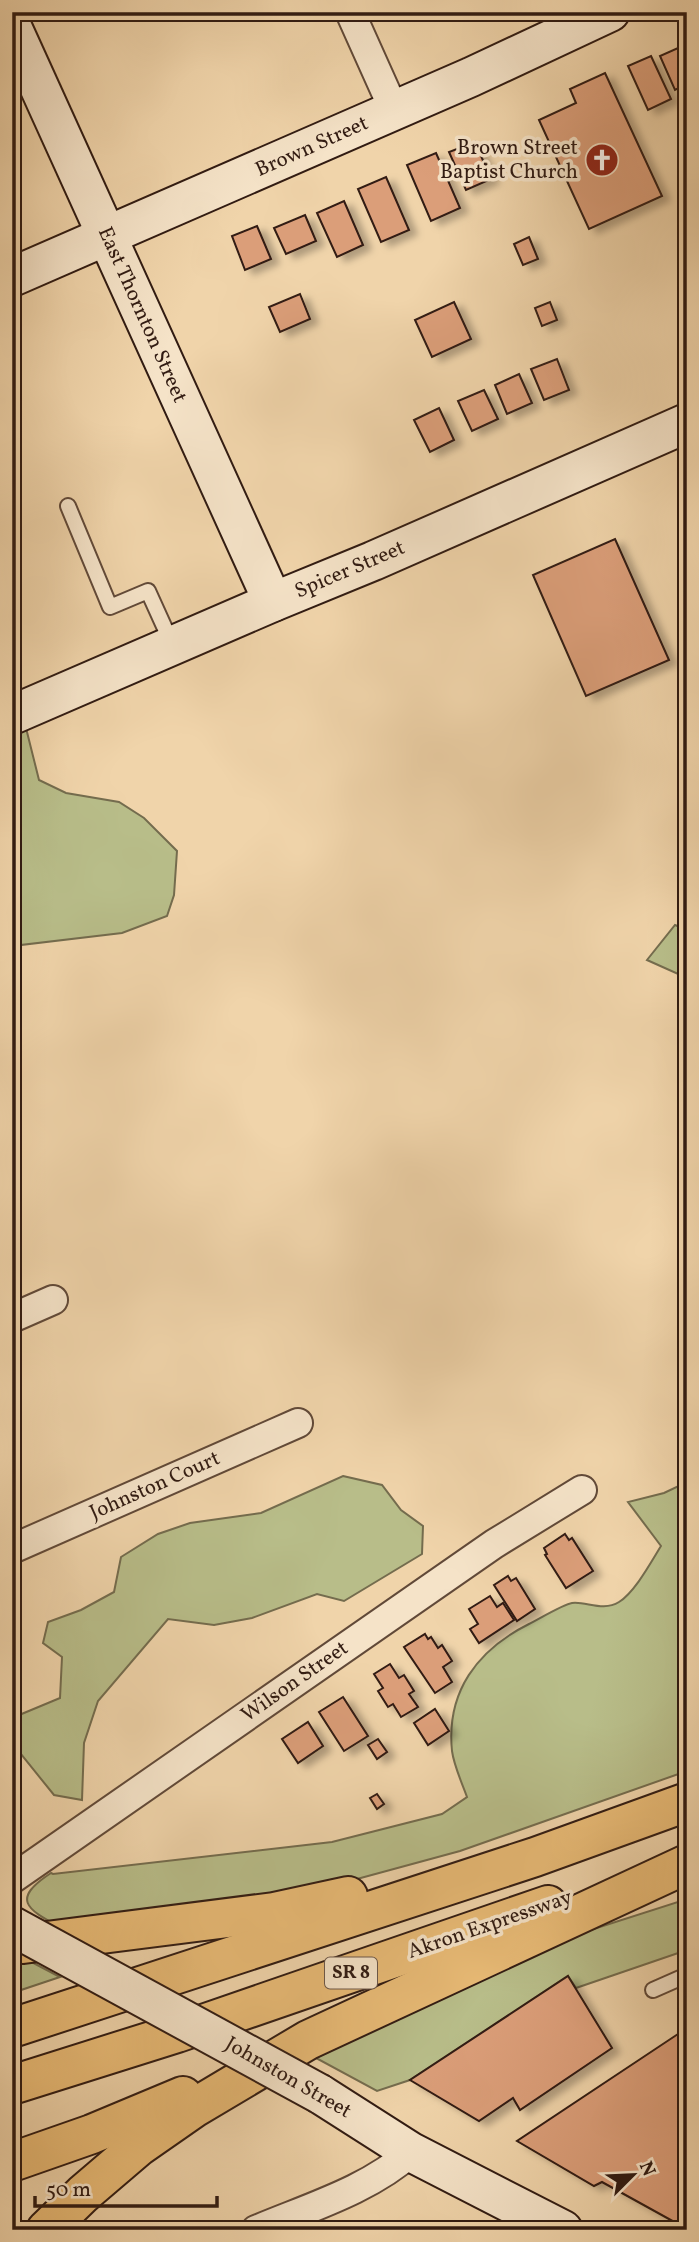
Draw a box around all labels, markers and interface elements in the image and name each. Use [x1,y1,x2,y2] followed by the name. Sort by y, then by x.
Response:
[251,109,373,185] street label: Brown Street
[440,134,578,187] place label: Brown Street Baptist Church
[583,141,621,179] church icon: Brown Street Baptist Church
[90,222,194,408] street label: East Thornton Street
[290,534,410,606] street label: Spicer Street
[85,1444,225,1528] street label: Johnston Court
[235,1634,355,1730] street label: Wilson Street
[404,1883,577,1967] street label: Akron Expressway
[325,1957,377,1988] road number: SR 8
[219,2030,357,2126] street label: Johnston Street
[598,2140,668,2210] north arrow
[632,2157,661,2181] text: N
[35,2165,217,2209] scale bar
[46,2176,91,2205] text: 50 m

